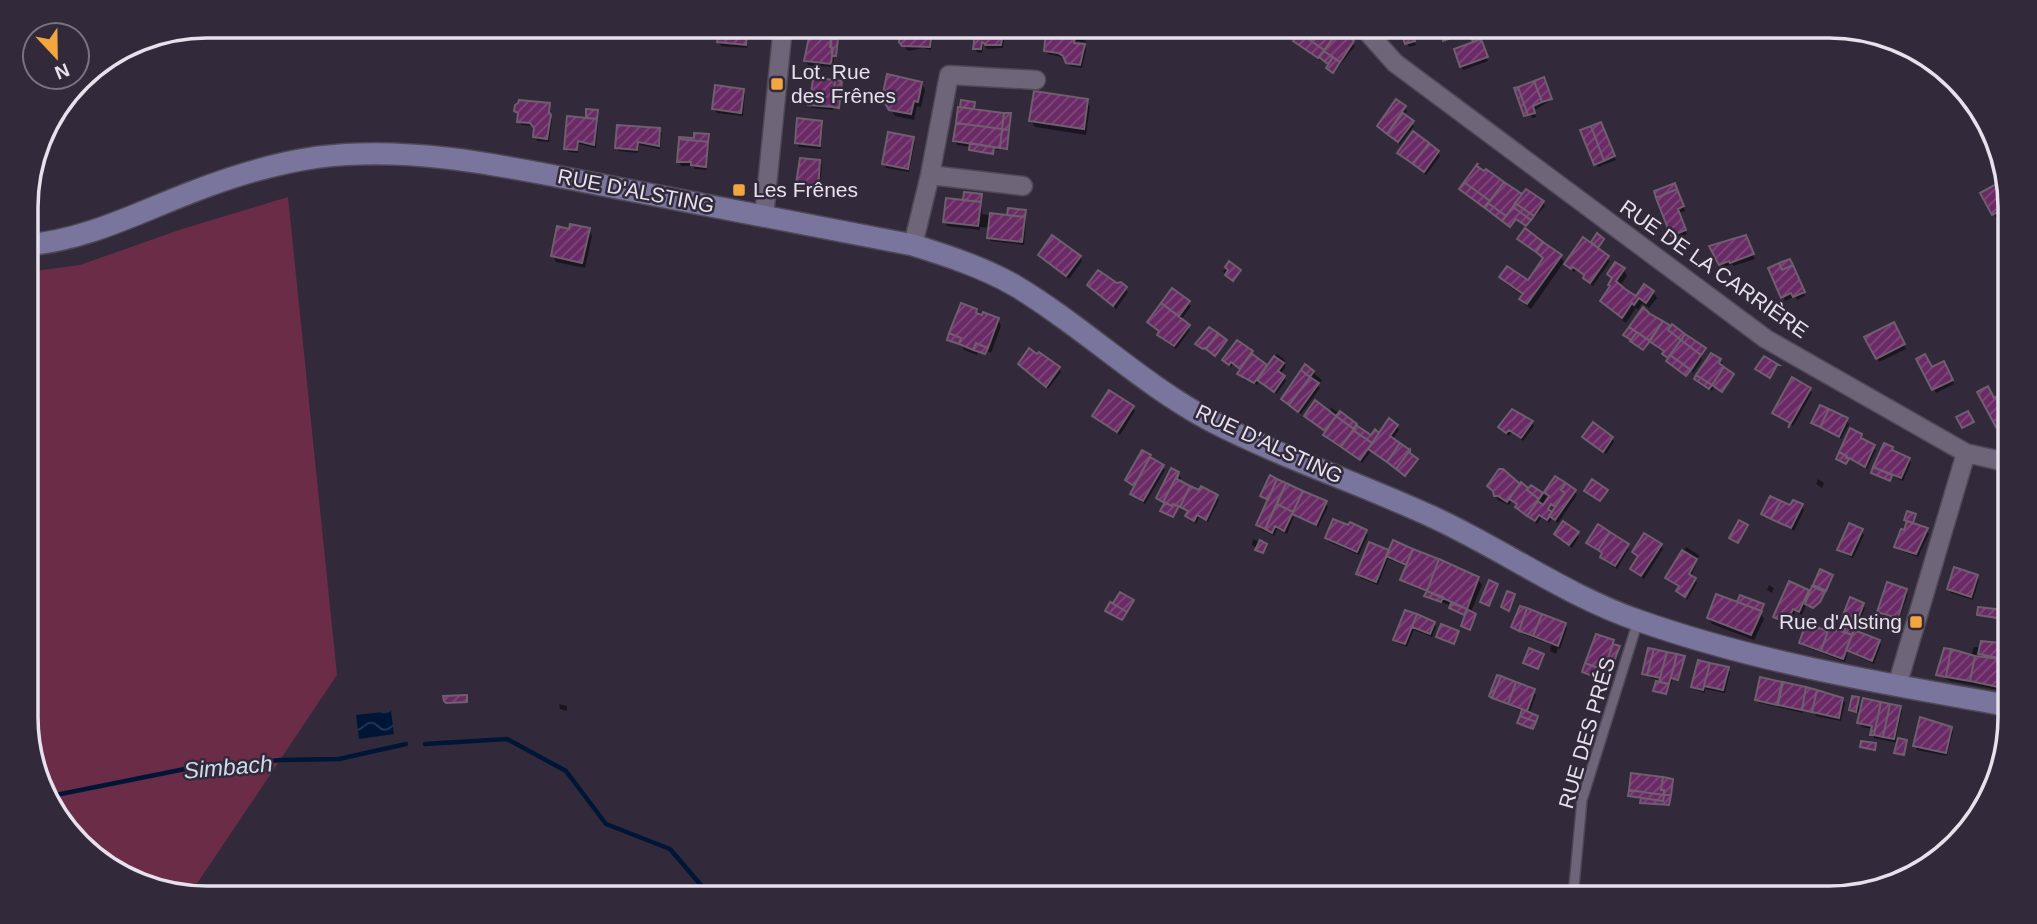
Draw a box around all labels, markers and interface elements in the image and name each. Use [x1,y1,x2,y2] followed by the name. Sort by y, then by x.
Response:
[21,21,91,91] north arrow
[52,59,72,84] text: N
[791,60,896,107] place label: Lot. Rue des Frênes
[769,76,785,92] marker: Lot. Rue des Frênes
[556,164,716,217] street label: RUE D'ALSTING
[753,178,858,201] place label: Les Frênes
[731,182,747,198] marker: Les Frênes
[1616,195,1813,342] street label: RUE DE LA CARRIÈRE
[1192,399,1346,488] street label: RUE D'ALSTING
[1779,610,1902,633] place label: Rue d'Alsting
[1908,614,1924,630] marker: Rue d'Alsting
[1554,655,1619,811] street label: RUE DES PRÉS
[182,750,274,784] water label: Simbach

